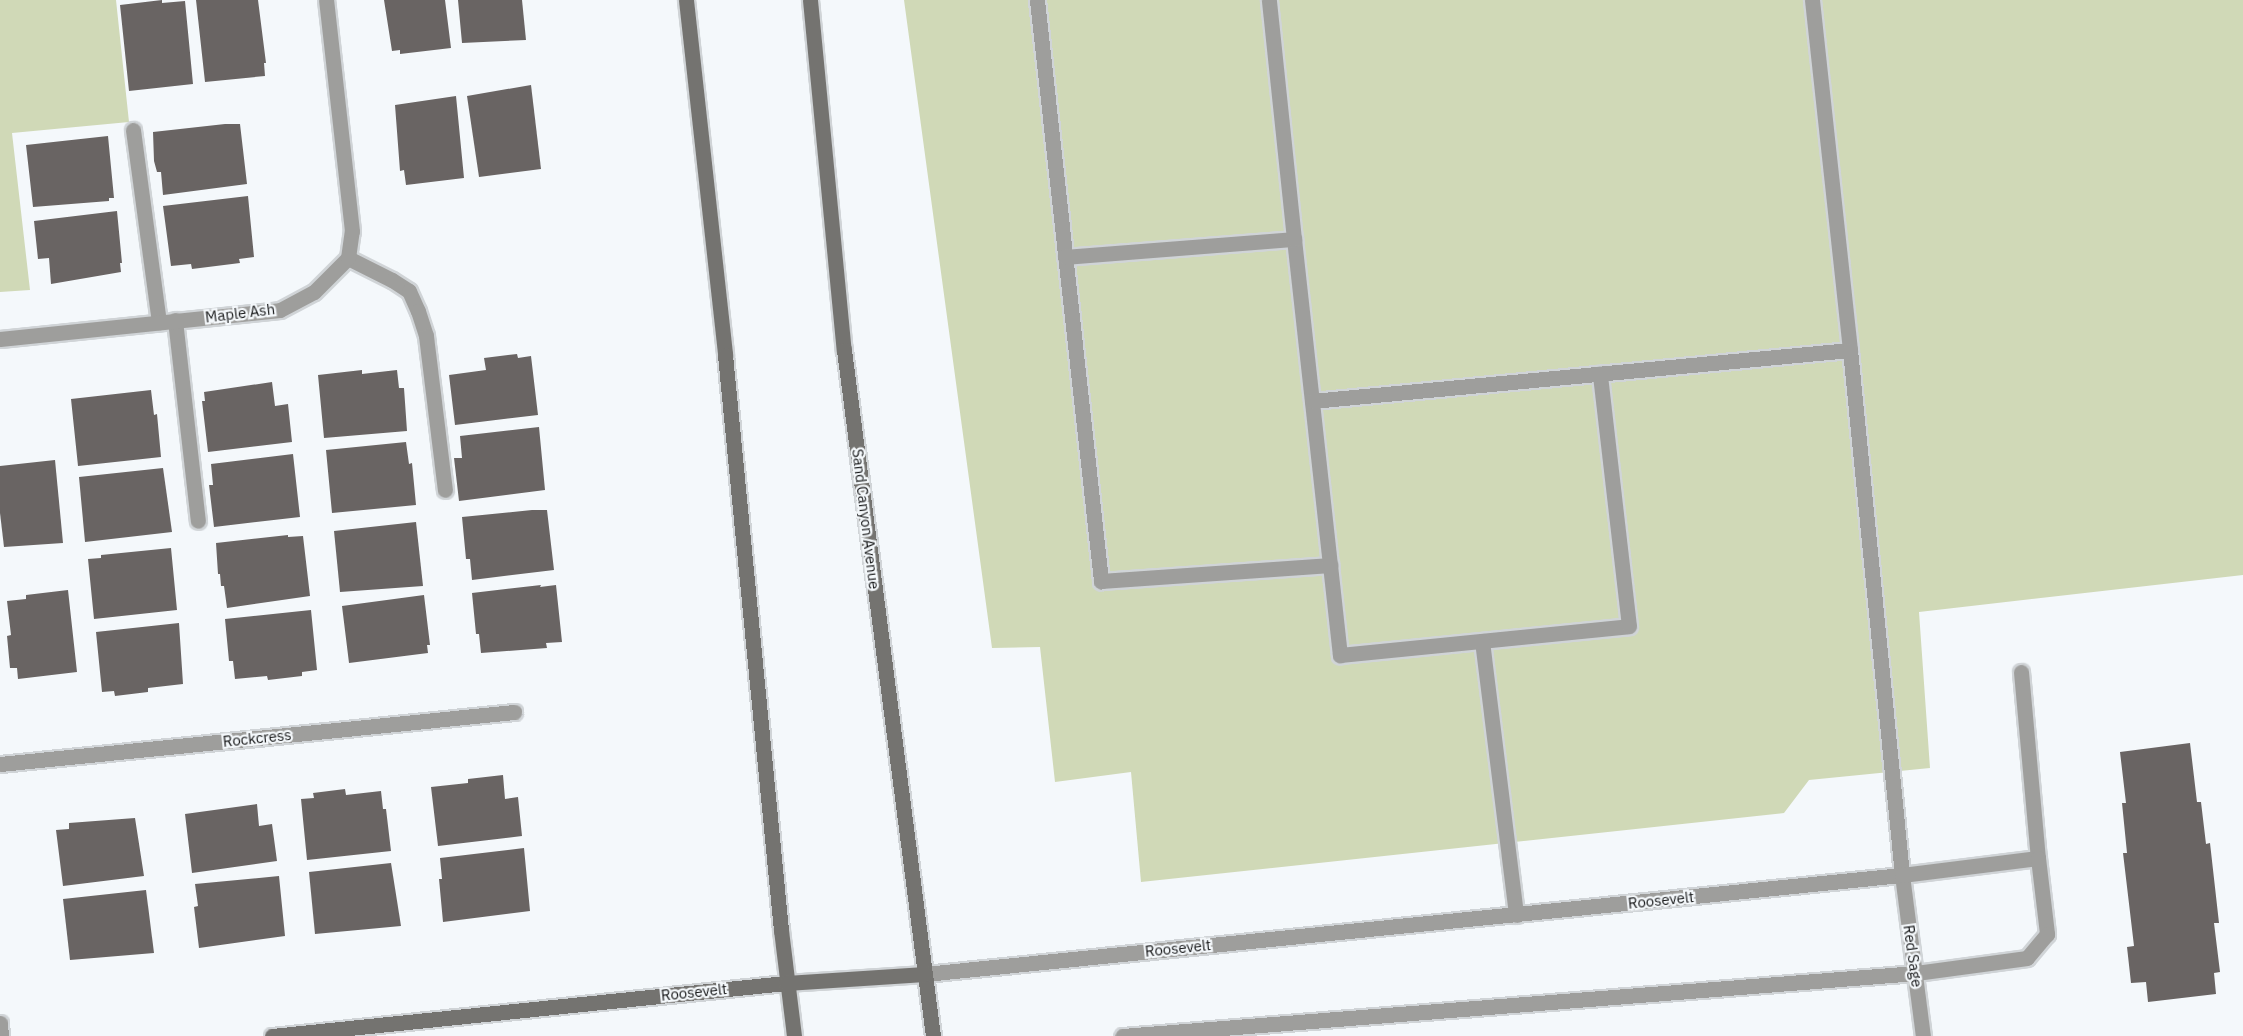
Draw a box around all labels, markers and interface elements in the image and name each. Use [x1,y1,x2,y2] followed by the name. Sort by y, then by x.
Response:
[204,300,276,326] street label: Maple Ash
[848,448,884,590] street label: Sand Canyon Avenue
[222,725,292,751] street label: Rockcress
[1627,888,1695,912] street label: Roosevelt
[1900,924,1926,988] street label: Red Sage
[1144,936,1212,960] street label: Roosevelt
[660,980,728,1004] street label: Roosevelt

